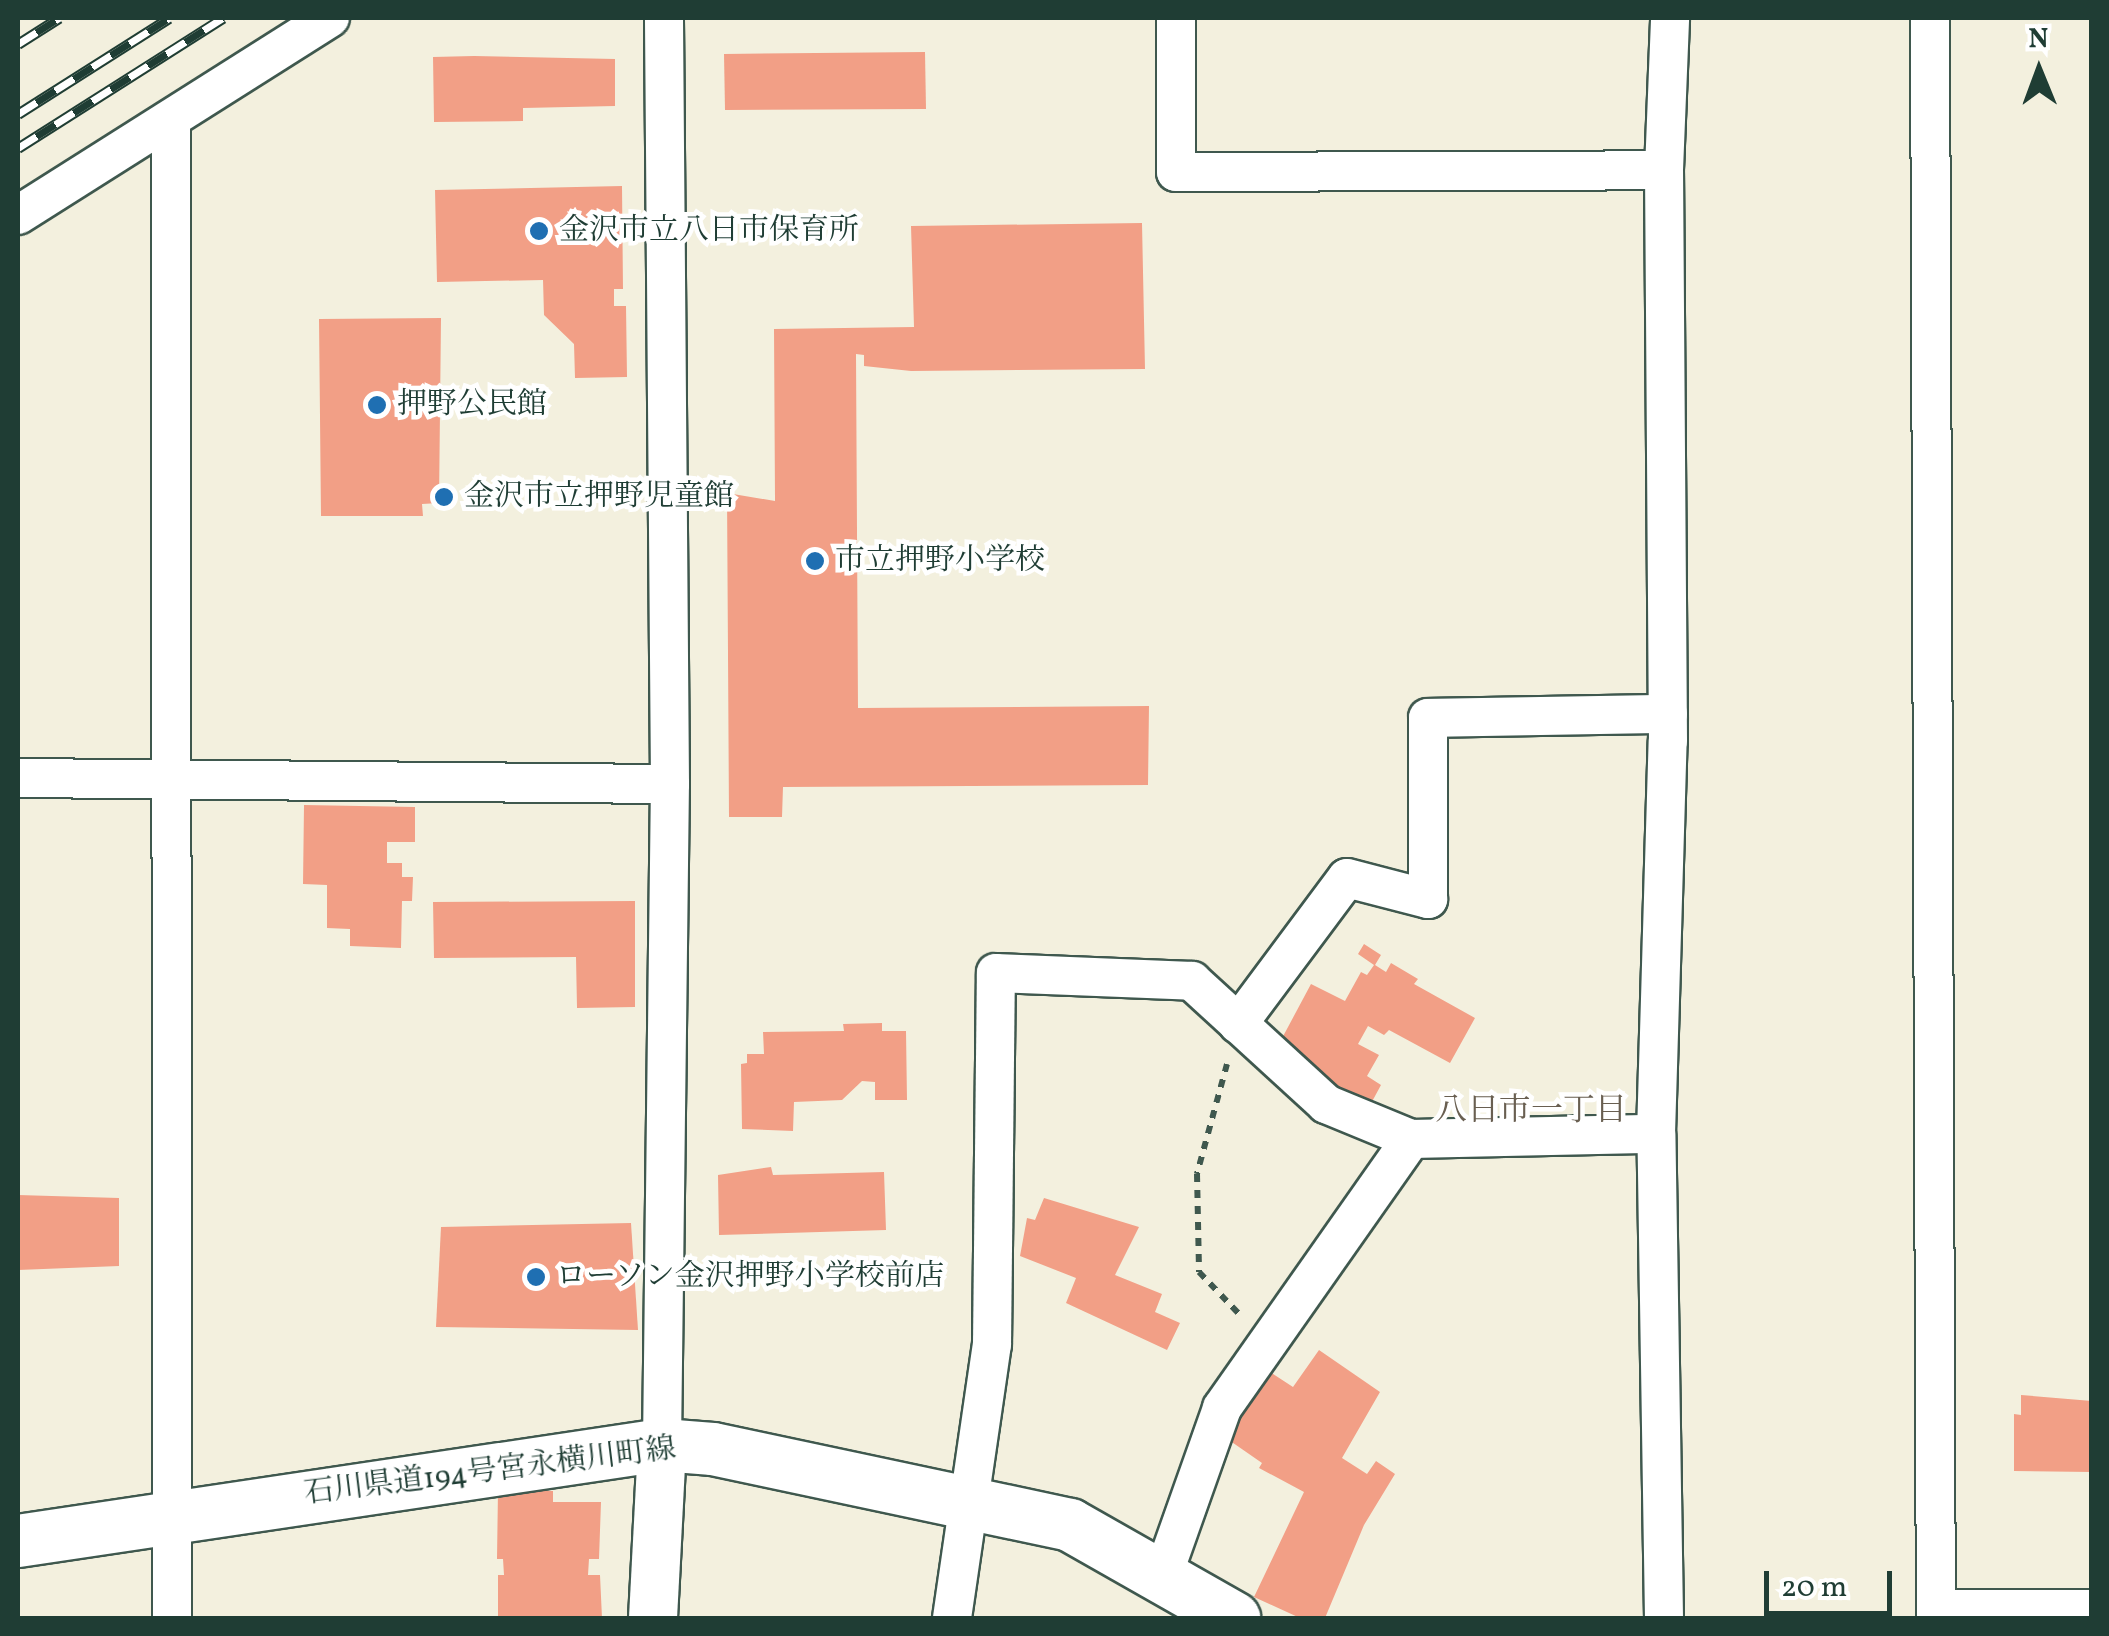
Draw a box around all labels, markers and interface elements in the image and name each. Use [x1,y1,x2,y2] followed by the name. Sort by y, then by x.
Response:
[1989,20,2089,120] north arrow
[2028,20,2049,59] text: N
[559,213,859,249] place label: 金沢市立八日市保育所
[528,220,550,242] marker: 金沢市立八日市保育所
[397,387,547,423] place label: 押野公民館
[366,394,388,416] marker: 押野公民館
[464,479,734,515] place label: 金沢市立押野児童館
[433,486,455,508] marker: 金沢市立押野児童館
[835,543,1045,579] place label: 市立押野小学校
[804,550,826,572] marker: 市立押野小学校
[1435,1093,1627,1131] district label: 八日市一丁目
[556,1259,946,1295] place label: ローソン金沢押野小学校前店
[525,1266,547,1288] marker: ローソン金沢押野小学校前店
[302,1431,678,1513] street label: 石川県道194号宮永横川町線
[1769,1551,1896,1613] scale bar
[1781,1567,1847,1609] text: 20 m

